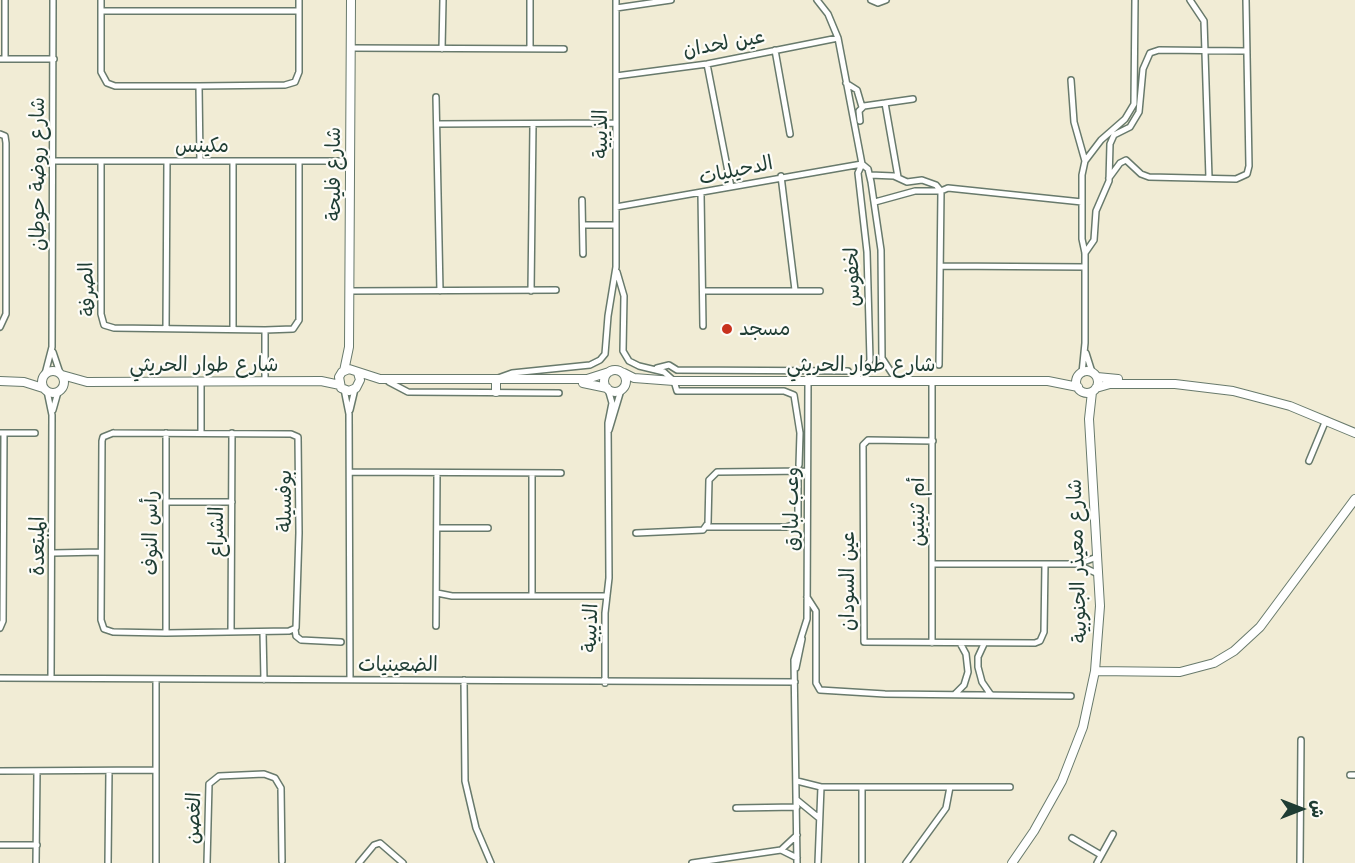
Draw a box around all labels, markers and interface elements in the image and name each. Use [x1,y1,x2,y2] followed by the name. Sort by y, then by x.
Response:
[681,25,767,63] street label: عين لحدان
[26,97,50,251] street label: شارع روضة حوطان
[589,109,613,159] street label: الذيبية
[322,127,346,221] street label: شارع فليحة
[175,134,229,158] street label: مكينس
[697,151,775,191] street label: الدحيليات
[840,247,866,307] street label: لخفوس
[75,261,101,317] street label: الصرفة
[739,317,790,341] place label: مسجد
[720,322,734,336] marker: مسجد
[130,353,278,377] street label: شارع طوار الحريثي
[787,353,935,377] street label: شارع طوار الحريثي
[780,467,804,551] street label: وعب لبارق
[273,470,297,532] street label: بوفسيلة
[906,477,930,547] street label: أم ثنيتين
[1063,479,1093,643] street label: شارع معيذر الجنوبية
[139,490,163,576] street label: رأس النوف
[205,506,229,558] street label: الشراع
[26,516,50,576] street label: المبتعدة
[836,531,860,631] street label: عين السودان
[578,603,604,653] street label: الذيبية
[358,653,438,677] street label: الضعينيات
[1271,779,1331,839] north arrow
[181,792,207,844] street label: الغصن
[1307,800,1331,818] text: ش

